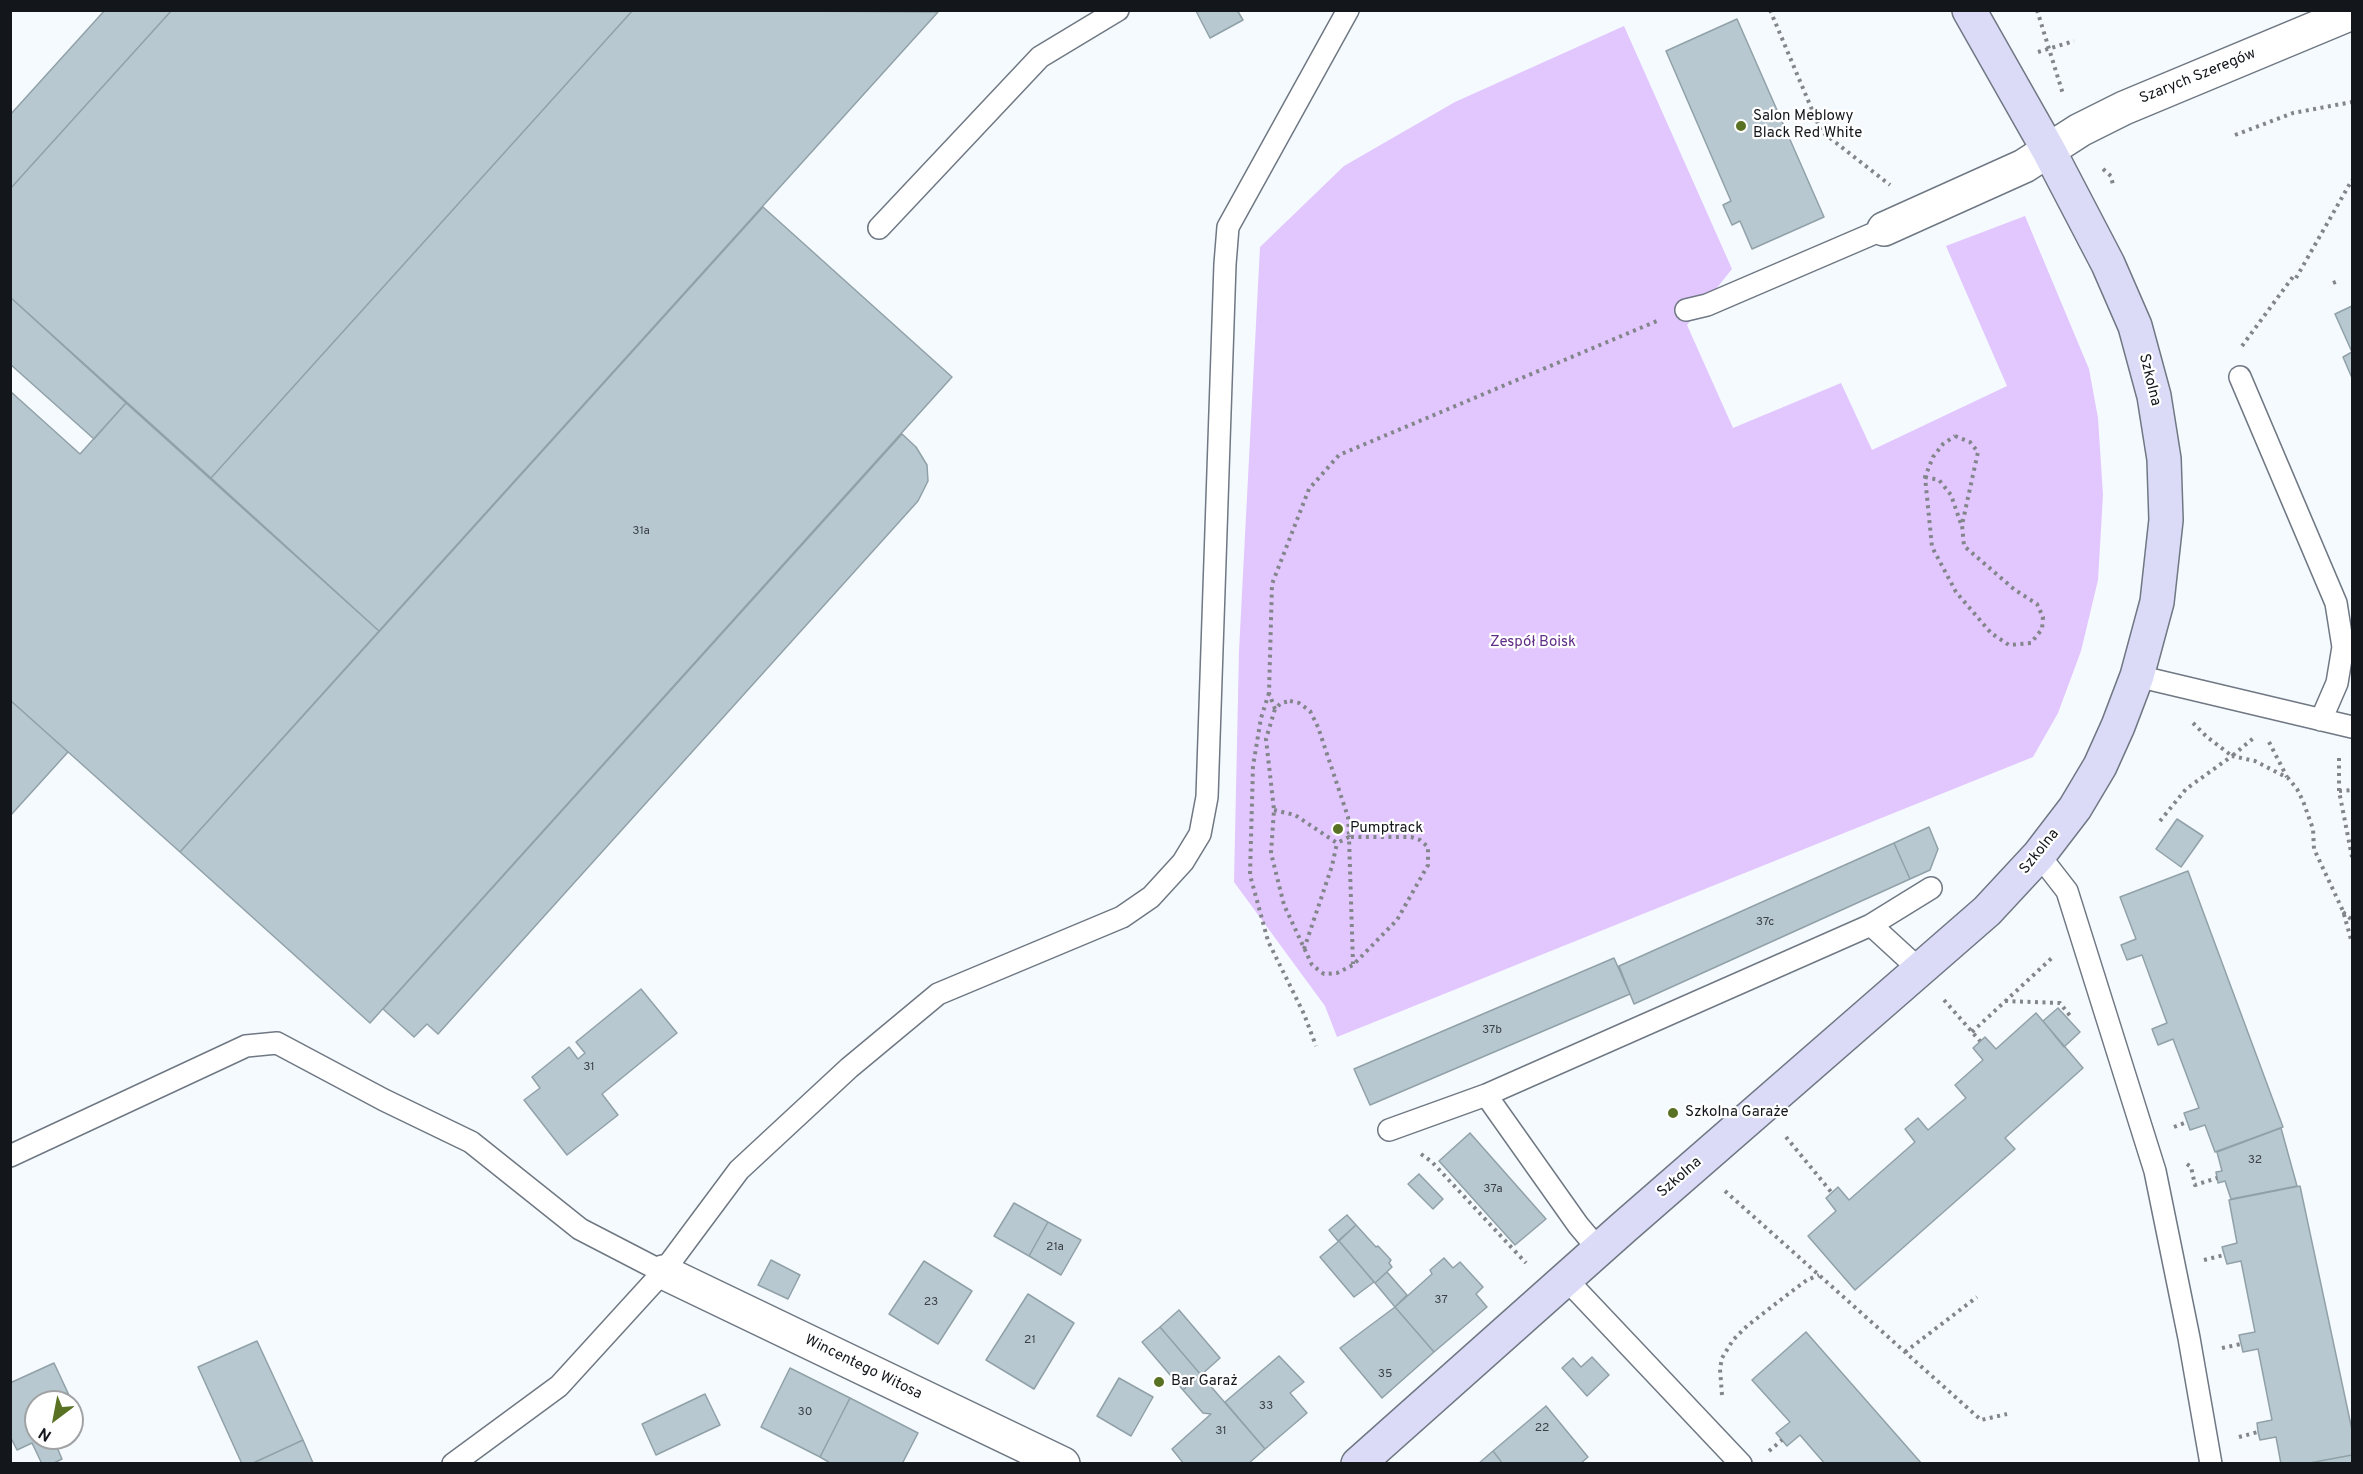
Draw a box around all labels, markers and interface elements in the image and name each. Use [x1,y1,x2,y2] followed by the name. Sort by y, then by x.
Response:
[2137,45,2259,109] street label: Szarych Szeregów
[1753,108,1862,143] place label: Salon Meblowy Black Red White
[1734,119,1748,133] marker: Salon Meblowy Black Red White
[2134,352,2164,408] street label: Szkolna
[632,525,650,539] house number: 31a
[1490,634,1576,652] park label: Zespół Boisk
[1350,820,1423,838] place label: Pumptrack
[1331,822,1345,836] marker: Pumptrack
[2016,826,2064,878] street label: Szkolna
[1756,916,1774,930] house number: 37c
[1482,1024,1502,1038] house number: 37b
[583,1061,595,1075] house number: 31
[1685,1104,1789,1122] place label: Szkolna Garaże
[1666,1106,1680,1120] marker: Szkolna Garaże
[1654,1154,1706,1202] street label: Szkolna
[2248,1154,2262,1168] house number: 32
[1483,1183,1503,1197] house number: 37a
[1046,1241,1064,1255] house number: 21a
[1434,1294,1448,1308] house number: 37
[924,1296,938,1310] house number: 23
[801,1332,925,1404] street label: Wincentego Witosa
[1024,1334,1036,1348] house number: 21
[1378,1368,1392,1382] house number: 35
[1171,1373,1238,1391] place label: Bar Garaż
[1152,1375,1166,1389] marker: Bar Garaż
[24,1390,84,1450] north arrow
[1259,1400,1273,1414] house number: 33
[798,1406,812,1420] house number: 30
[35,1422,56,1445] text: N
[1535,1422,1549,1436] house number: 22
[1215,1425,1227,1439] house number: 31

